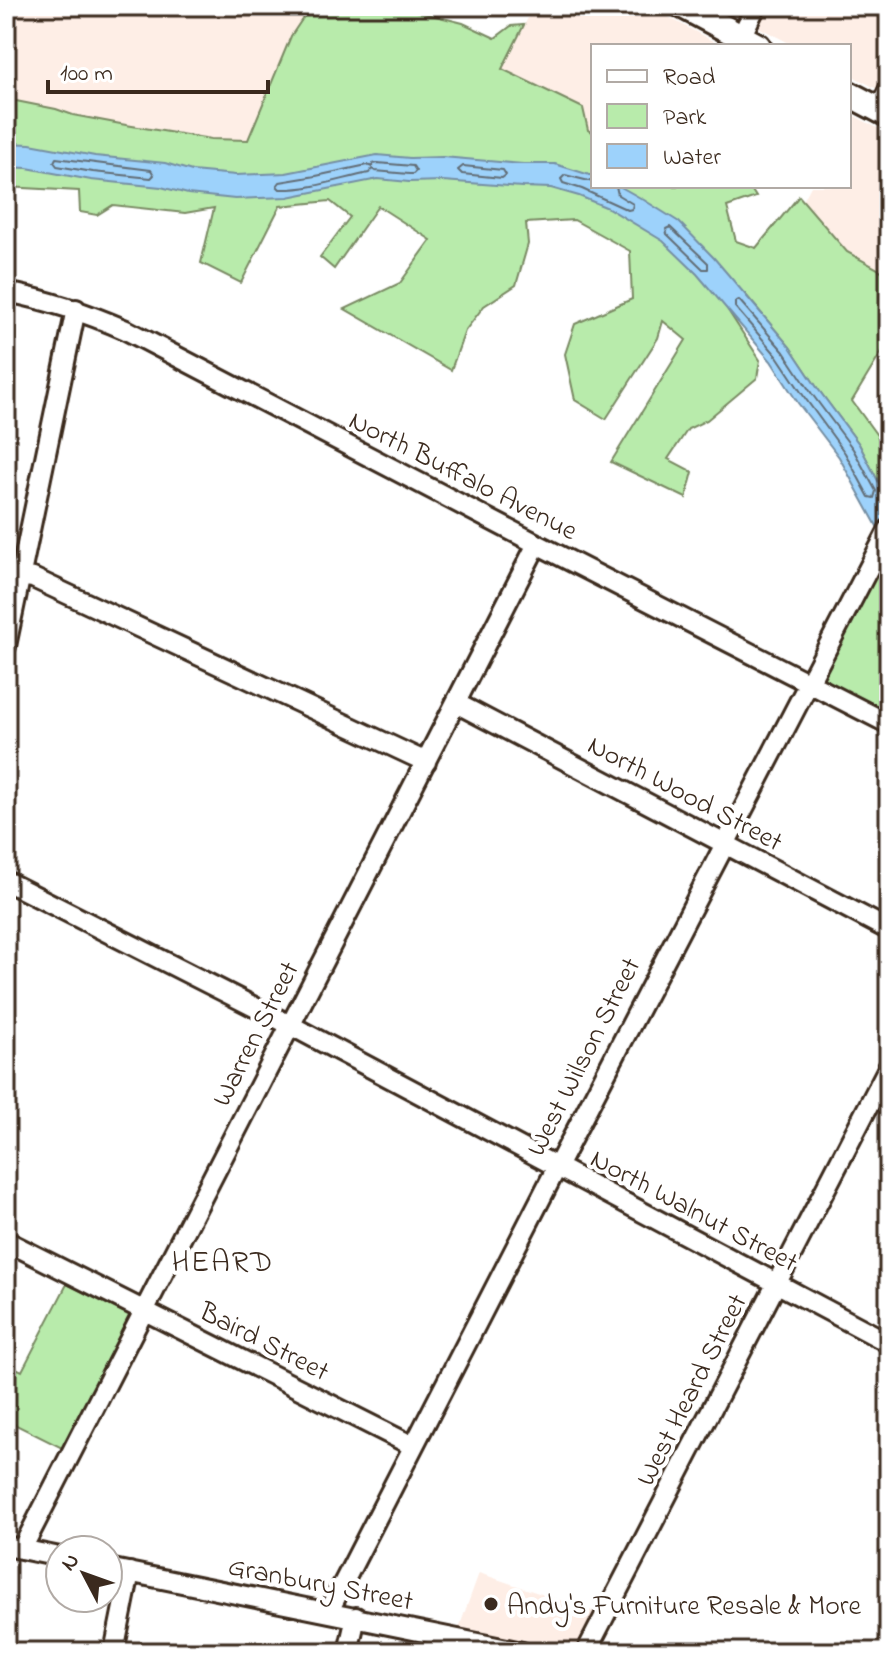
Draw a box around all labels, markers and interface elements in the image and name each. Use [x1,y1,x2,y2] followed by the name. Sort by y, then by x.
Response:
[48,44,268,94] scale bar
[591,44,851,188] legend
[60,57,113,92] text: 100 m
[663,61,716,96] text: Road
[663,101,707,136] text: Park
[663,141,721,176] text: Water
[341,402,584,553] street label: North Buffalo Avenue
[579,726,789,864] street label: North Wood Street
[517,951,653,1164] street label: West Wilson Street
[203,955,311,1114] street label: Warren Street
[582,1140,805,1284] street label: North Walnut Street
[172,1242,274,1286] district label: HEARD
[627,1287,759,1494] street label: West Heard Street
[190,1292,336,1393] street label: Baird Street
[44,1534,124,1614] north arrow
[54,1547,88,1579] text: N
[224,1547,416,1623] street label: Granbury Street
[507,1587,861,1628] place label: Andy's Furniture Resale & More
[482,1595,500,1613] marker: Andy's Furniture Resale & More

